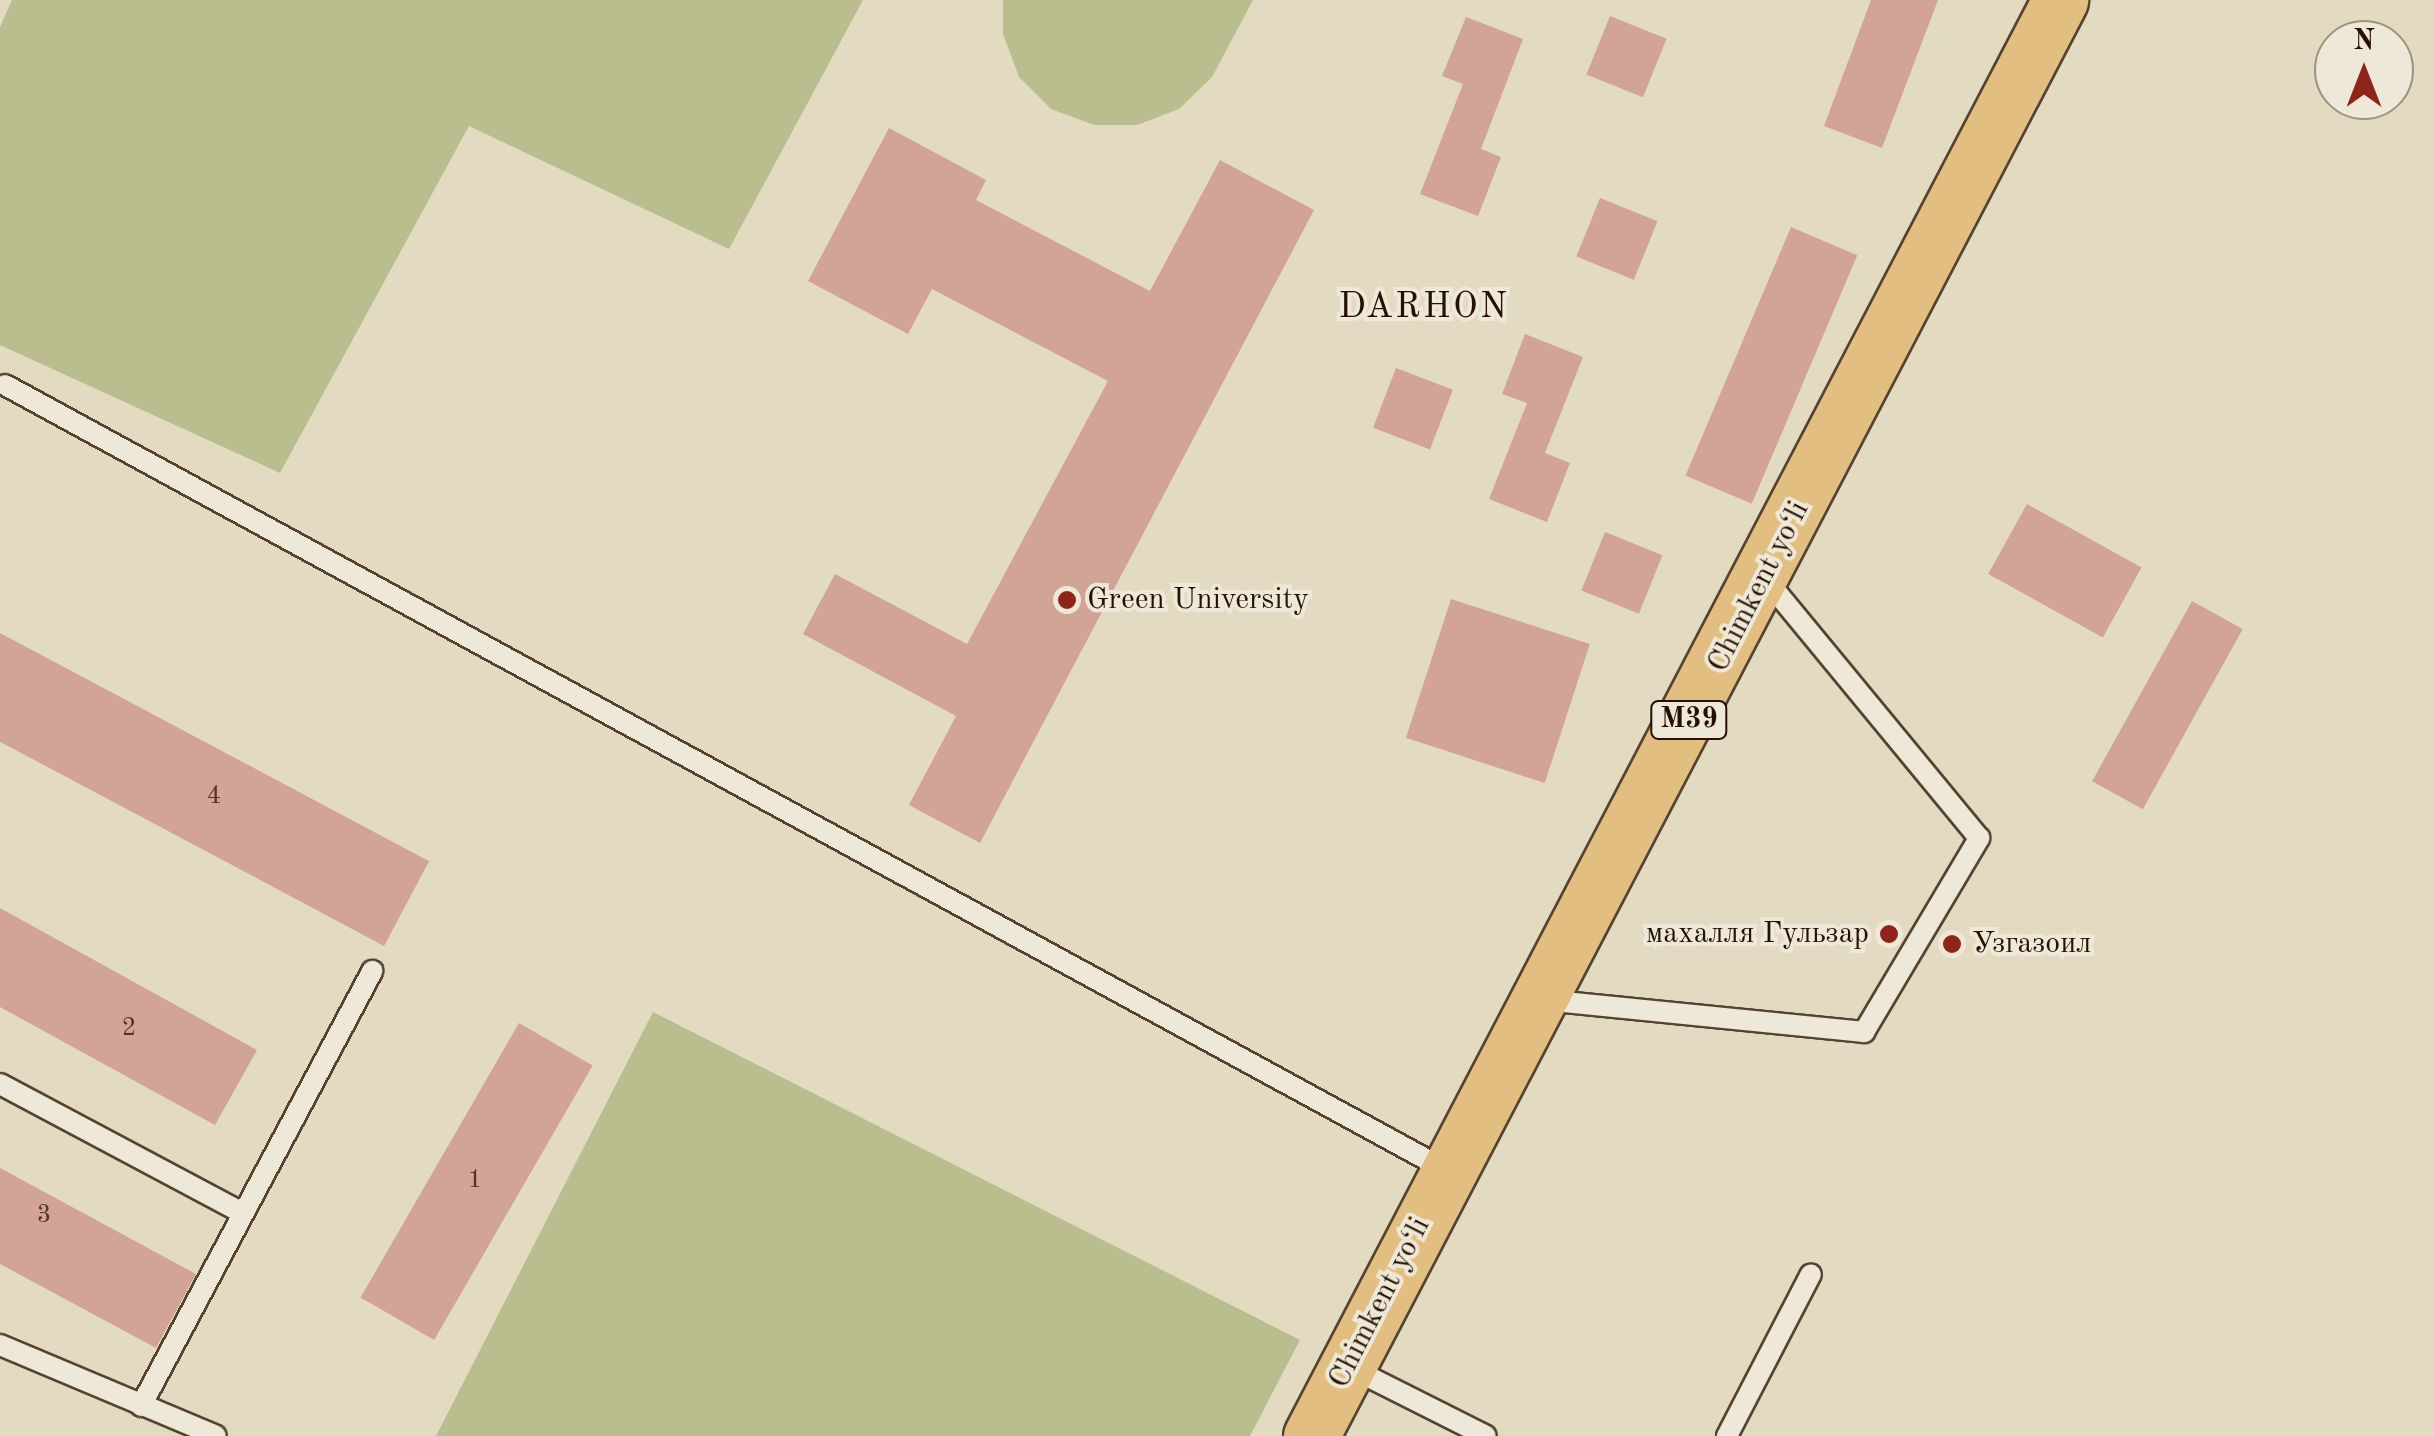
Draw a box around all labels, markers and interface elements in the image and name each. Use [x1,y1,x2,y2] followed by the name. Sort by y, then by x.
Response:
[2314,20,2414,120] north arrow
[2353,28,2375,56] text: N
[1339,287,1509,329] district label: DARHON
[1701,496,1817,678] street label: Chimkent yo‘li
[1087,582,1309,618] place label: Green University
[1056,589,1078,611] marker: Green University
[1649,697,1729,743] road number: M39
[207,782,221,812] house number: 4
[1646,916,1869,952] place label: махалля Гульзар
[1878,923,1900,945] marker: махалля Гульзар
[1972,926,2091,962] place label: Узгазоил
[1941,933,1963,955] marker: Узгазоил
[122,1014,136,1044] house number: 2
[468,1166,482,1196] house number: 1
[37,1201,51,1231] house number: 3
[1322,1212,1438,1394] street label: Chimkent yo‘li

